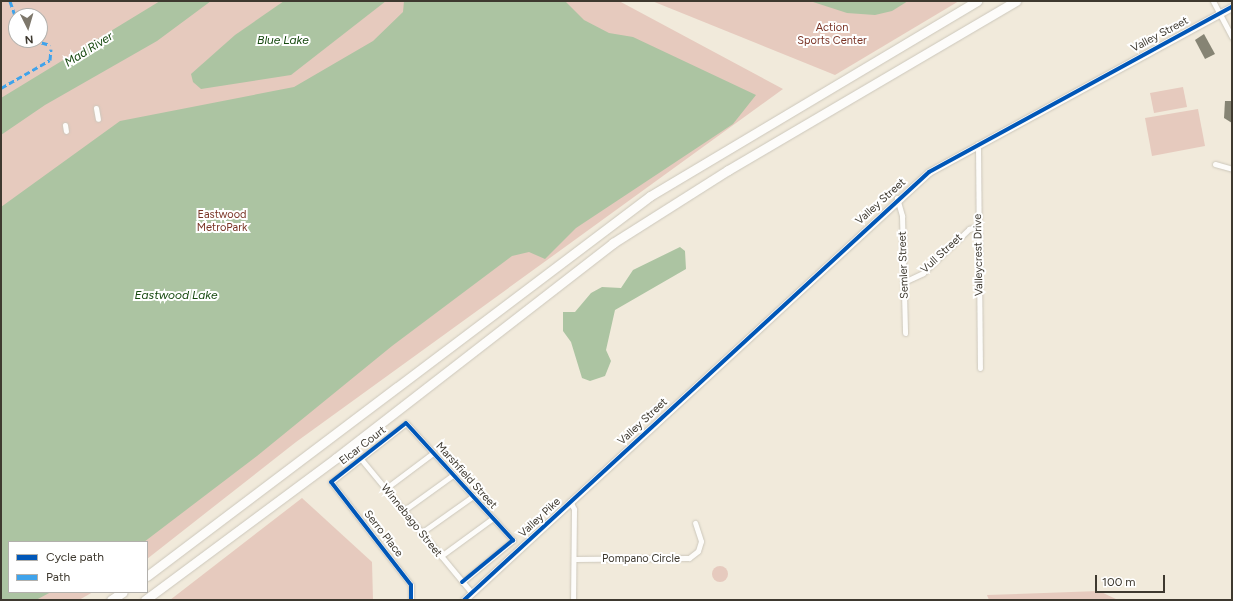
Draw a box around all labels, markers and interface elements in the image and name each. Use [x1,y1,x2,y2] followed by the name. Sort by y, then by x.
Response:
[8,8,48,48] north arrow
[1129,14,1191,56] street label: Valley Street
[797,22,867,48] park label: Action Sports Center
[62,30,116,70] water label: Mad River
[24,33,34,46] text: N
[257,34,309,48] water label: Blue Lake
[853,176,909,228] street label: Valley Street
[197,209,247,235] park label: Eastwood MetroPark
[972,214,986,296] street label: Valleycrest Drive
[896,231,912,299] street label: Semler Street
[918,231,966,277] street label: Vull Street
[134,289,218,303] water label: Eastwood Lake
[616,396,670,448] street label: Valley Street
[337,424,389,468] street label: Elcar Court
[433,440,499,512] street label: Marshfield Street
[378,482,444,560] street label: Winnebago Street
[516,495,564,541] street label: Valley Pike
[361,508,405,560] street label: Serro Place
[8,541,148,593] legend
[46,550,104,564] text: Cycle path
[602,552,680,566] street label: Pompano Circle
[1097,567,1167,593] scale bar
[46,570,70,584] text: Path
[1102,575,1136,589] text: 100 m

